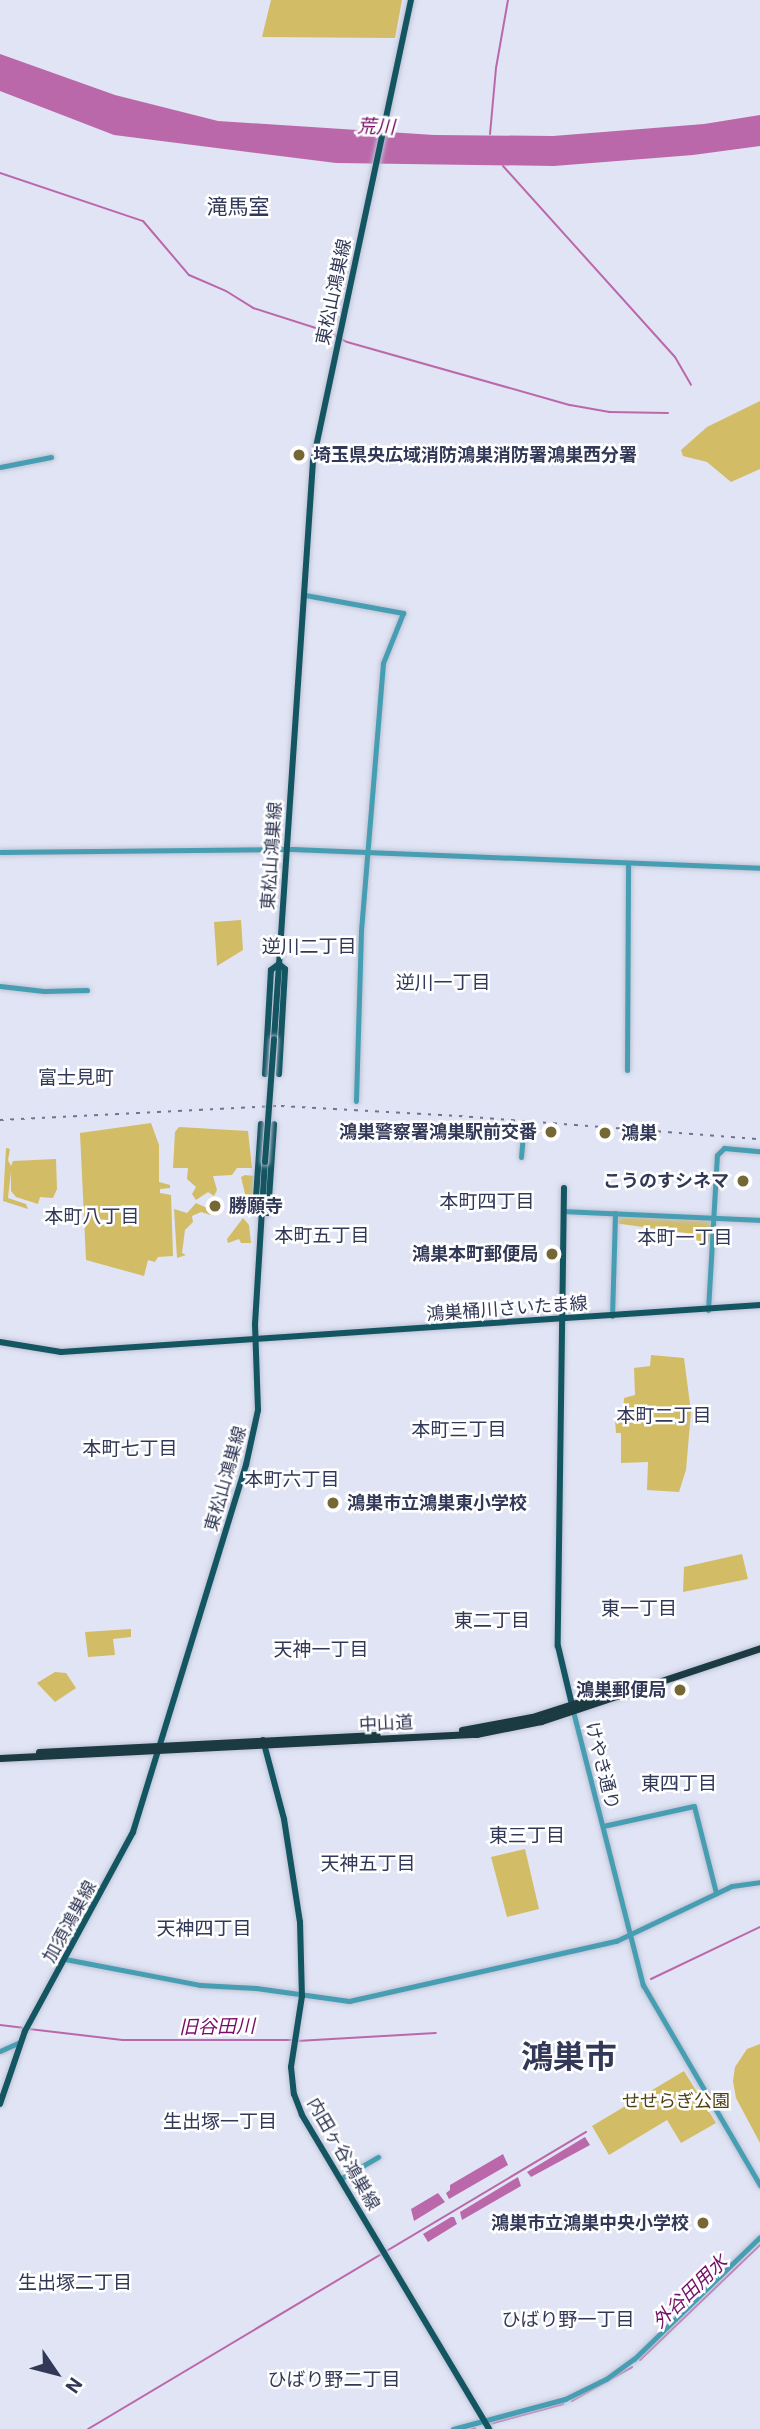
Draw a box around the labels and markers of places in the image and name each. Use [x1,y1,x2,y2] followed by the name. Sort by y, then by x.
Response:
[313,444,637,466] place label: 埼玉県央広域消防鴻巣消防署鴻巣西分署
[291,447,307,463] marker: 埼玉県央広域消防鴻巣消防署鴻巣西分署
[339,1121,537,1143] place label: 鴻巣警察署鴻巣駅前交番
[621,1122,657,1144] place label: 鴻巣
[595,1123,615,1143] marker: 鴻巣
[543,1124,559,1140] marker: 鴻巣警察署鴻巣駅前交番
[603,1170,729,1192] place label: こうのすシネマ
[735,1173,751,1189] marker: こうのすシネマ
[229,1195,283,1217] place label: 勝願寺
[207,1198,223,1214] marker: 勝願寺
[412,1243,538,1265] place label: 鴻巣本町郵便局
[544,1246,560,1262] marker: 鴻巣本町郵便局
[347,1492,527,1514] place label: 鴻巣市立鴻巣東小学校
[325,1495,341,1511] marker: 鴻巣市立鴻巣東小学校
[576,1679,666,1701] place label: 鴻巣郵便局
[672,1682,688,1698] marker: 鴻巣郵便局
[491,2212,689,2234] place label: 鴻巣市立鴻巣中央小学校
[695,2215,711,2231] marker: 鴻巣市立鴻巣中央小学校

